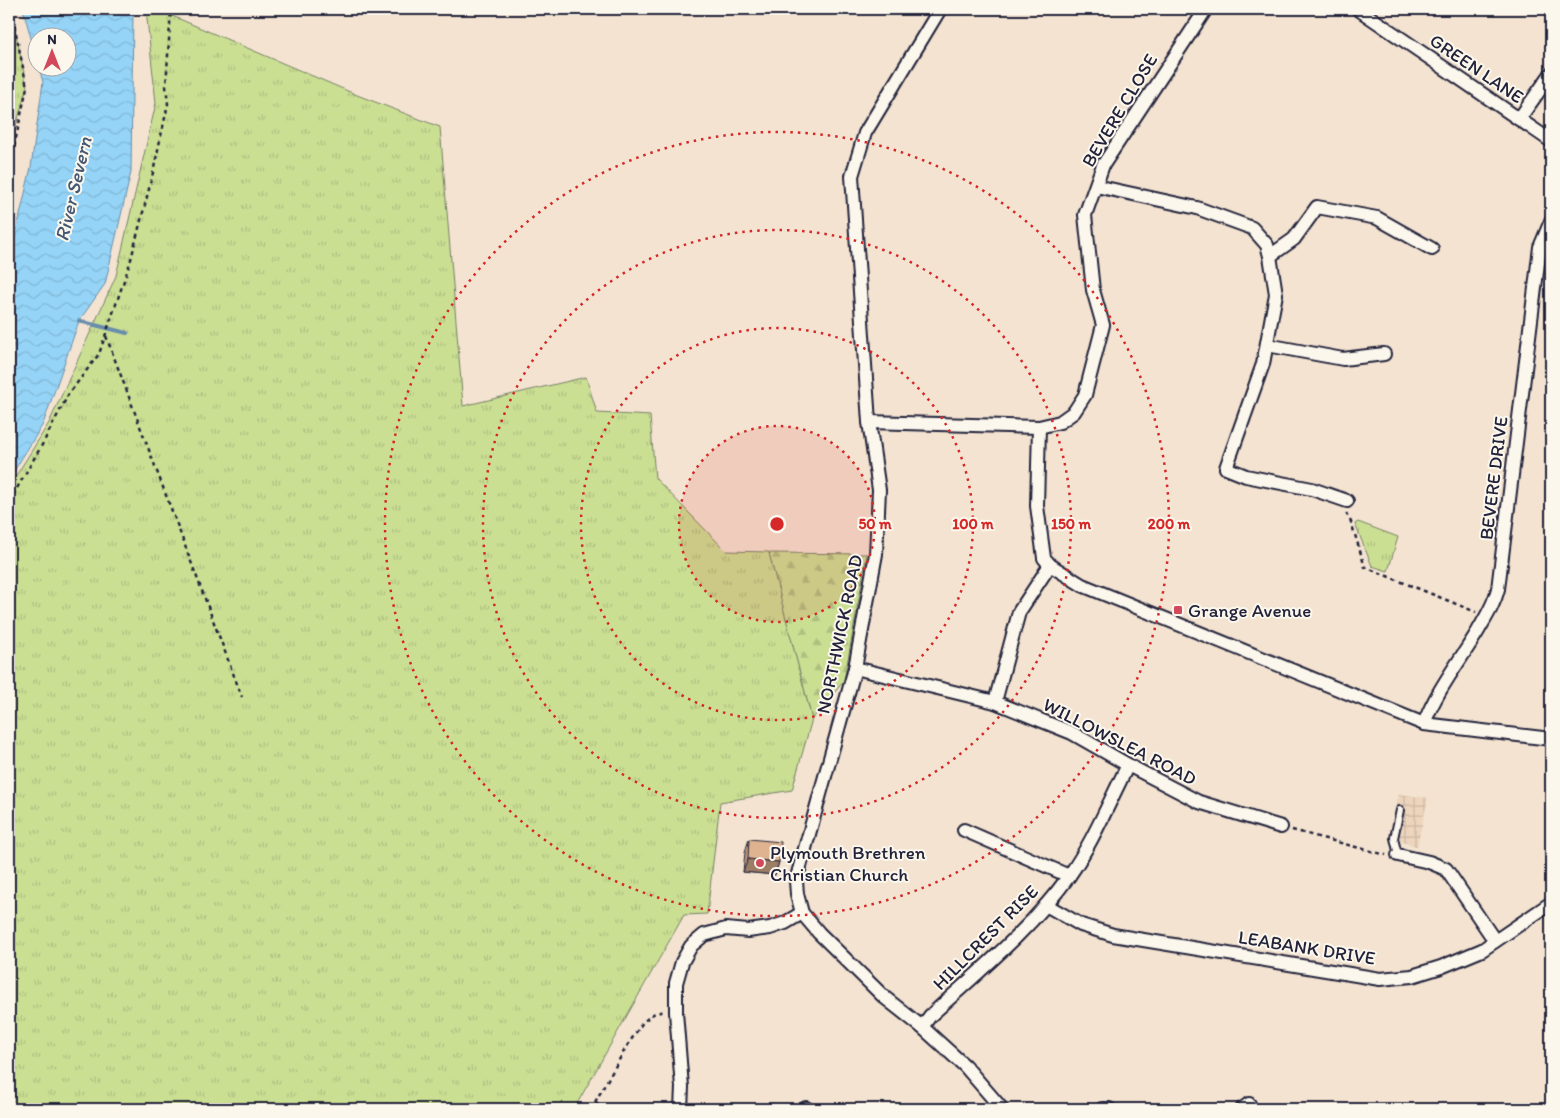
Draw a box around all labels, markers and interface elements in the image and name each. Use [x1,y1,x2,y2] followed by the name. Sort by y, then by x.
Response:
[28,28,78,78] north arrow
[1425,29,1528,108] street label: GREEN LANE
[47,31,57,48] text: N
[1077,49,1162,171] street label: BEVERE CLOSE
[49,134,97,243] water label: River Severn
[1475,415,1513,541] street label: BEVERE DRIVE
[768,515,786,533] centre of rings
[858,515,892,533] text: 50 m
[952,515,994,533] text: 100 m
[1051,515,1091,533] text: 150 m
[1148,515,1191,533] text: 200 m
[811,552,868,716] street label: NORTHWICK ROAD
[1188,599,1311,622] place label: Grange Avenue
[1172,604,1184,616] marker: Grange Avenue
[1039,693,1200,790] street label: WILLOWSLEA ROAD
[770,841,926,886] place label: Plymouth Brethren Christian Church
[754,857,766,869] marker: Plymouth Brethren Christian Church
[928,880,1043,995] street label: HILLCREST RISE
[1237,925,1377,970] street label: LEABANK DRIVE

